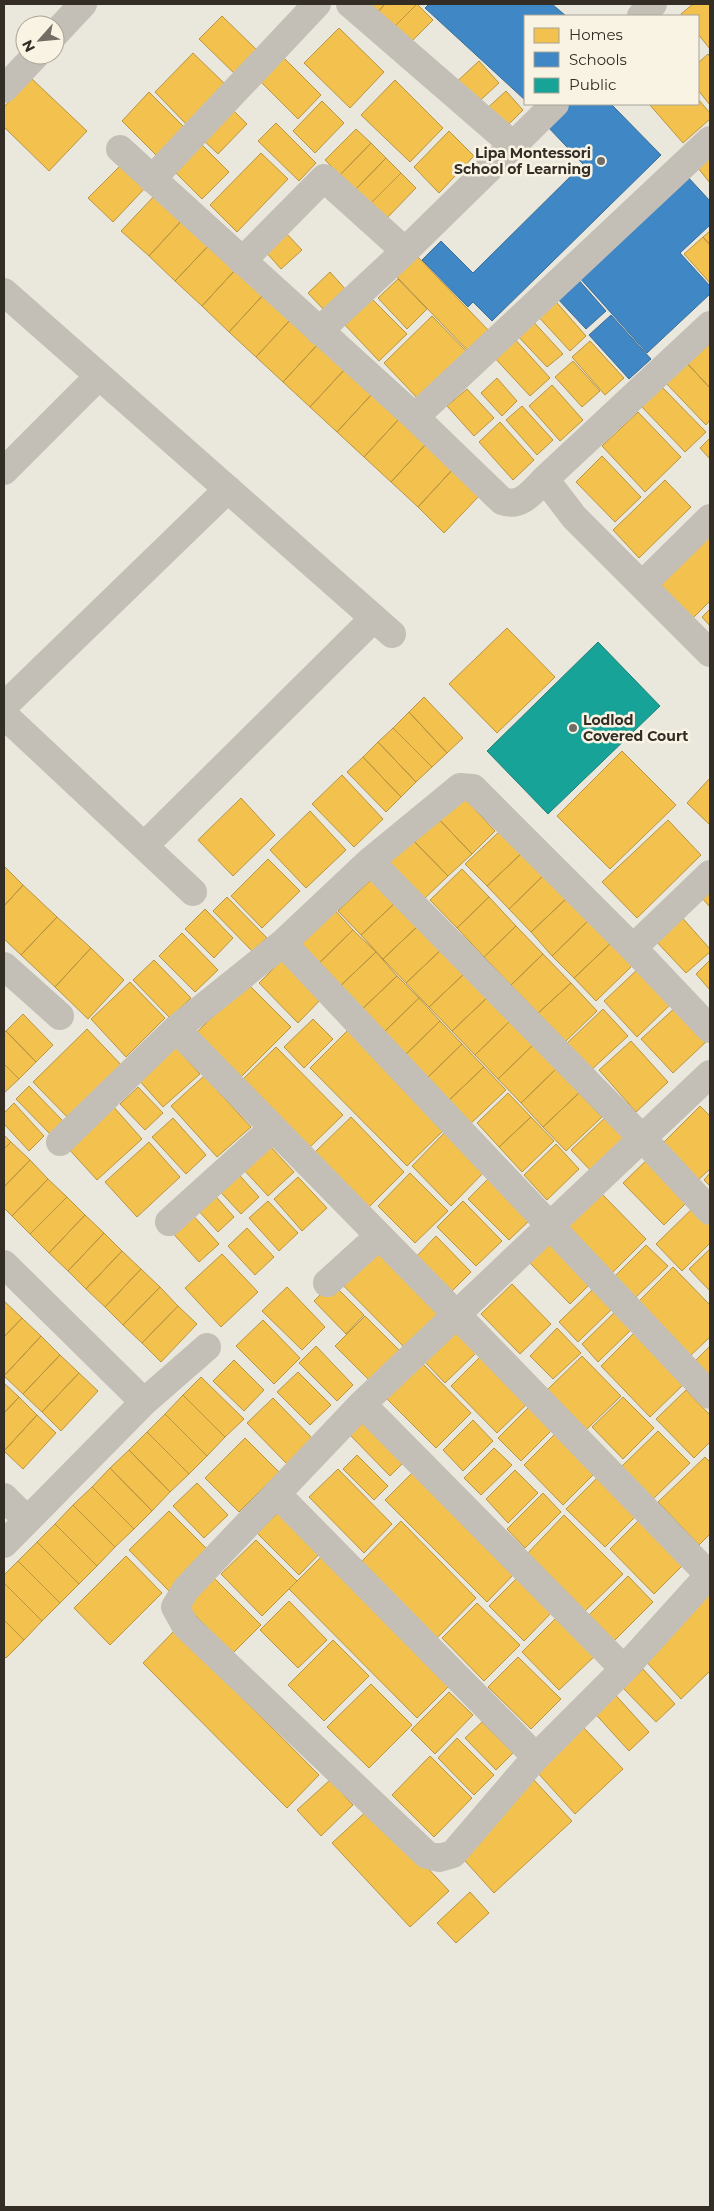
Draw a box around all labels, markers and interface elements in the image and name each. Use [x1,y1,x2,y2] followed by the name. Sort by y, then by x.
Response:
[15,15,65,65] north arrow
[524,15,699,105] legend
[569,25,623,44] text: Homes
[18,37,39,55] text: N
[569,50,627,69] text: Schools
[569,75,617,94] text: Public
[454,144,591,178] place label: Lipa Montessori School of Learning
[595,155,607,167] marker: Lipa Montessori School of Learning
[583,711,688,745] place label: Lodlod Covered Court
[567,722,579,734] marker: Lodlod Covered Court

